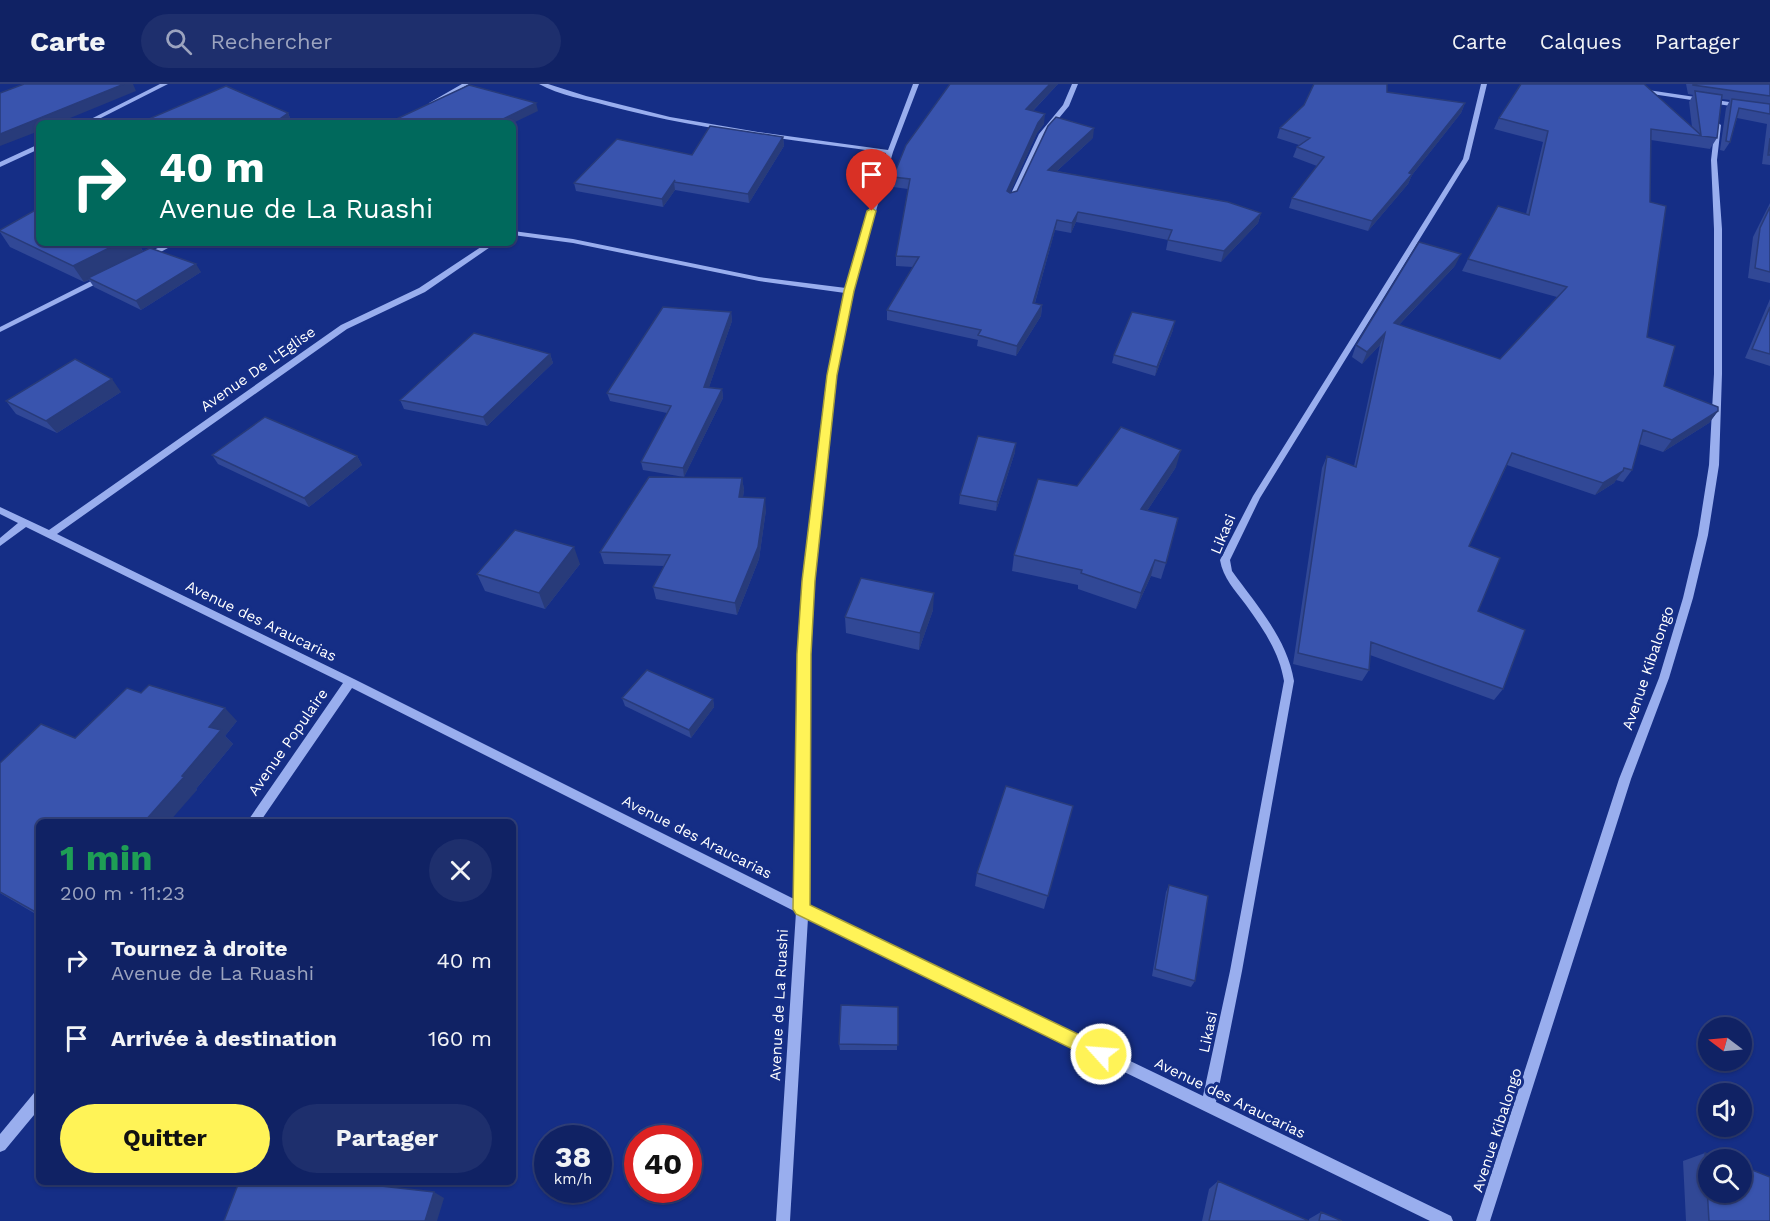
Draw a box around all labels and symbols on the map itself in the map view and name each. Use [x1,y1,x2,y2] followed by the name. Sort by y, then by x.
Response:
[846,149,897,211] pin
[197,323,319,415] street label: Avenue De L'Eglise
[1207,511,1239,557] street label: Likasi
[183,577,339,665] street label: Avenue des Araucarias
[1618,604,1678,732] street label: Avenue Kibalongo
[244,685,332,799] street label: Avenue Populaire
[619,791,775,883] street label: Avenue des Araucarias
[766,928,792,1082] street label: Avenue de La Ruashi
[1195,1010,1221,1054] street label: Likasi
[1698,1017,1752,1071] north arrow
[1069,1022,1133,1086] position arrow
[1152,1054,1308,1142] street label: Avenue des Araucarias
[1468,1066,1526,1194] street label: Avenue Kibalongo
[624,1125,702,1203] speed limit sign: 40

